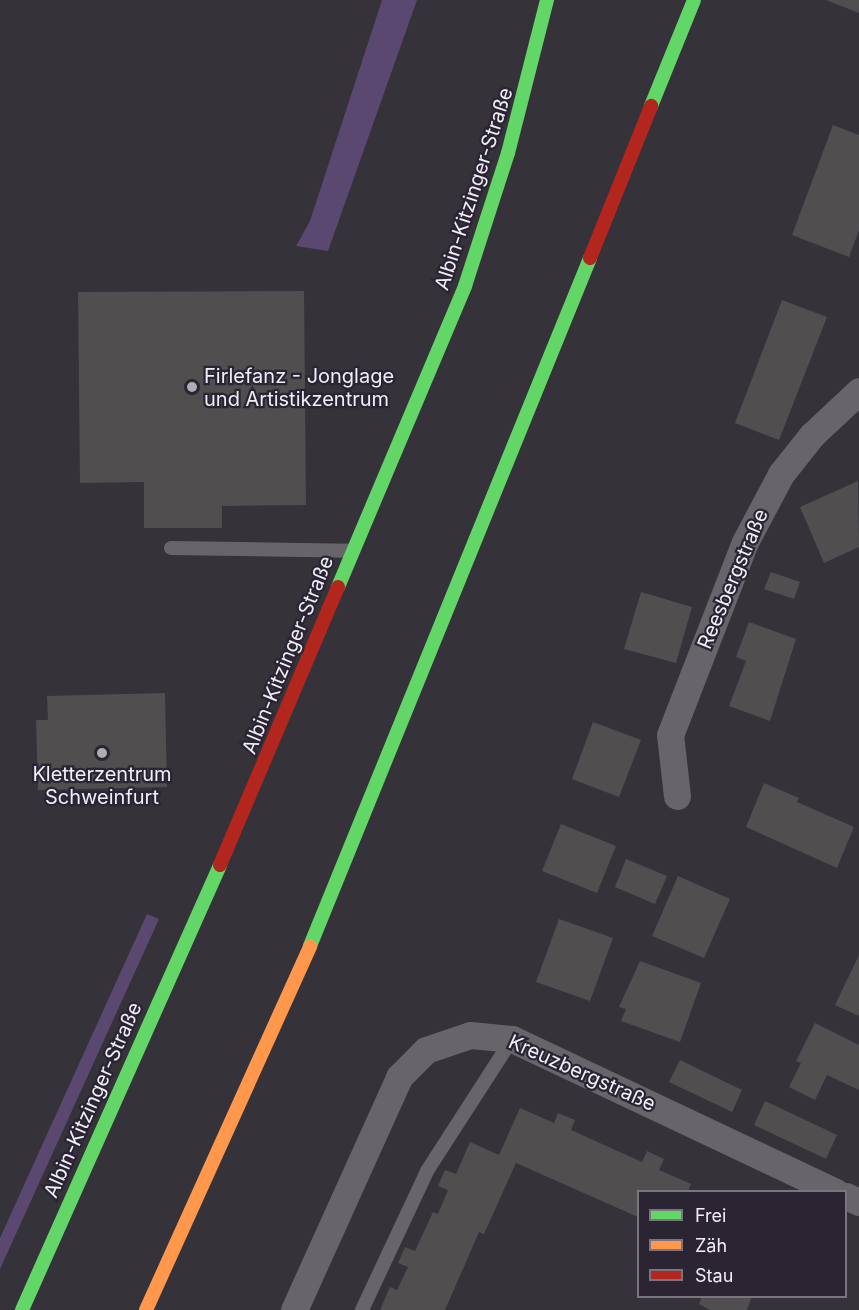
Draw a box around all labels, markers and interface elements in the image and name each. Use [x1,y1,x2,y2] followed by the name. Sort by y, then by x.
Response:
[430,85,518,293] street label: Albin-Kitzinger-Straße
[204,364,394,411] place label: Firlefanz - Jonglage und Artistikzentrum
[185,380,199,394] marker: Firlefanz - Jonglage und Artistikzentrum
[693,505,773,653] street label: Reesbergstraße
[237,552,339,758] street label: Albin-Kitzinger-Straße
[95,746,109,760] marker: Kletterzentrum Schweinfurt
[32,762,172,809] place label: Kletterzentrum Schweinfurt
[39,998,147,1202] street label: Albin-Kitzinger-Straße
[505,1030,659,1116] street label: Kreuzbergstraße
[637,1190,847,1298] legend
[695,1205,726,1226] text: Frei
[695,1235,727,1256] text: Zäh
[695,1265,733,1286] text: Stau

